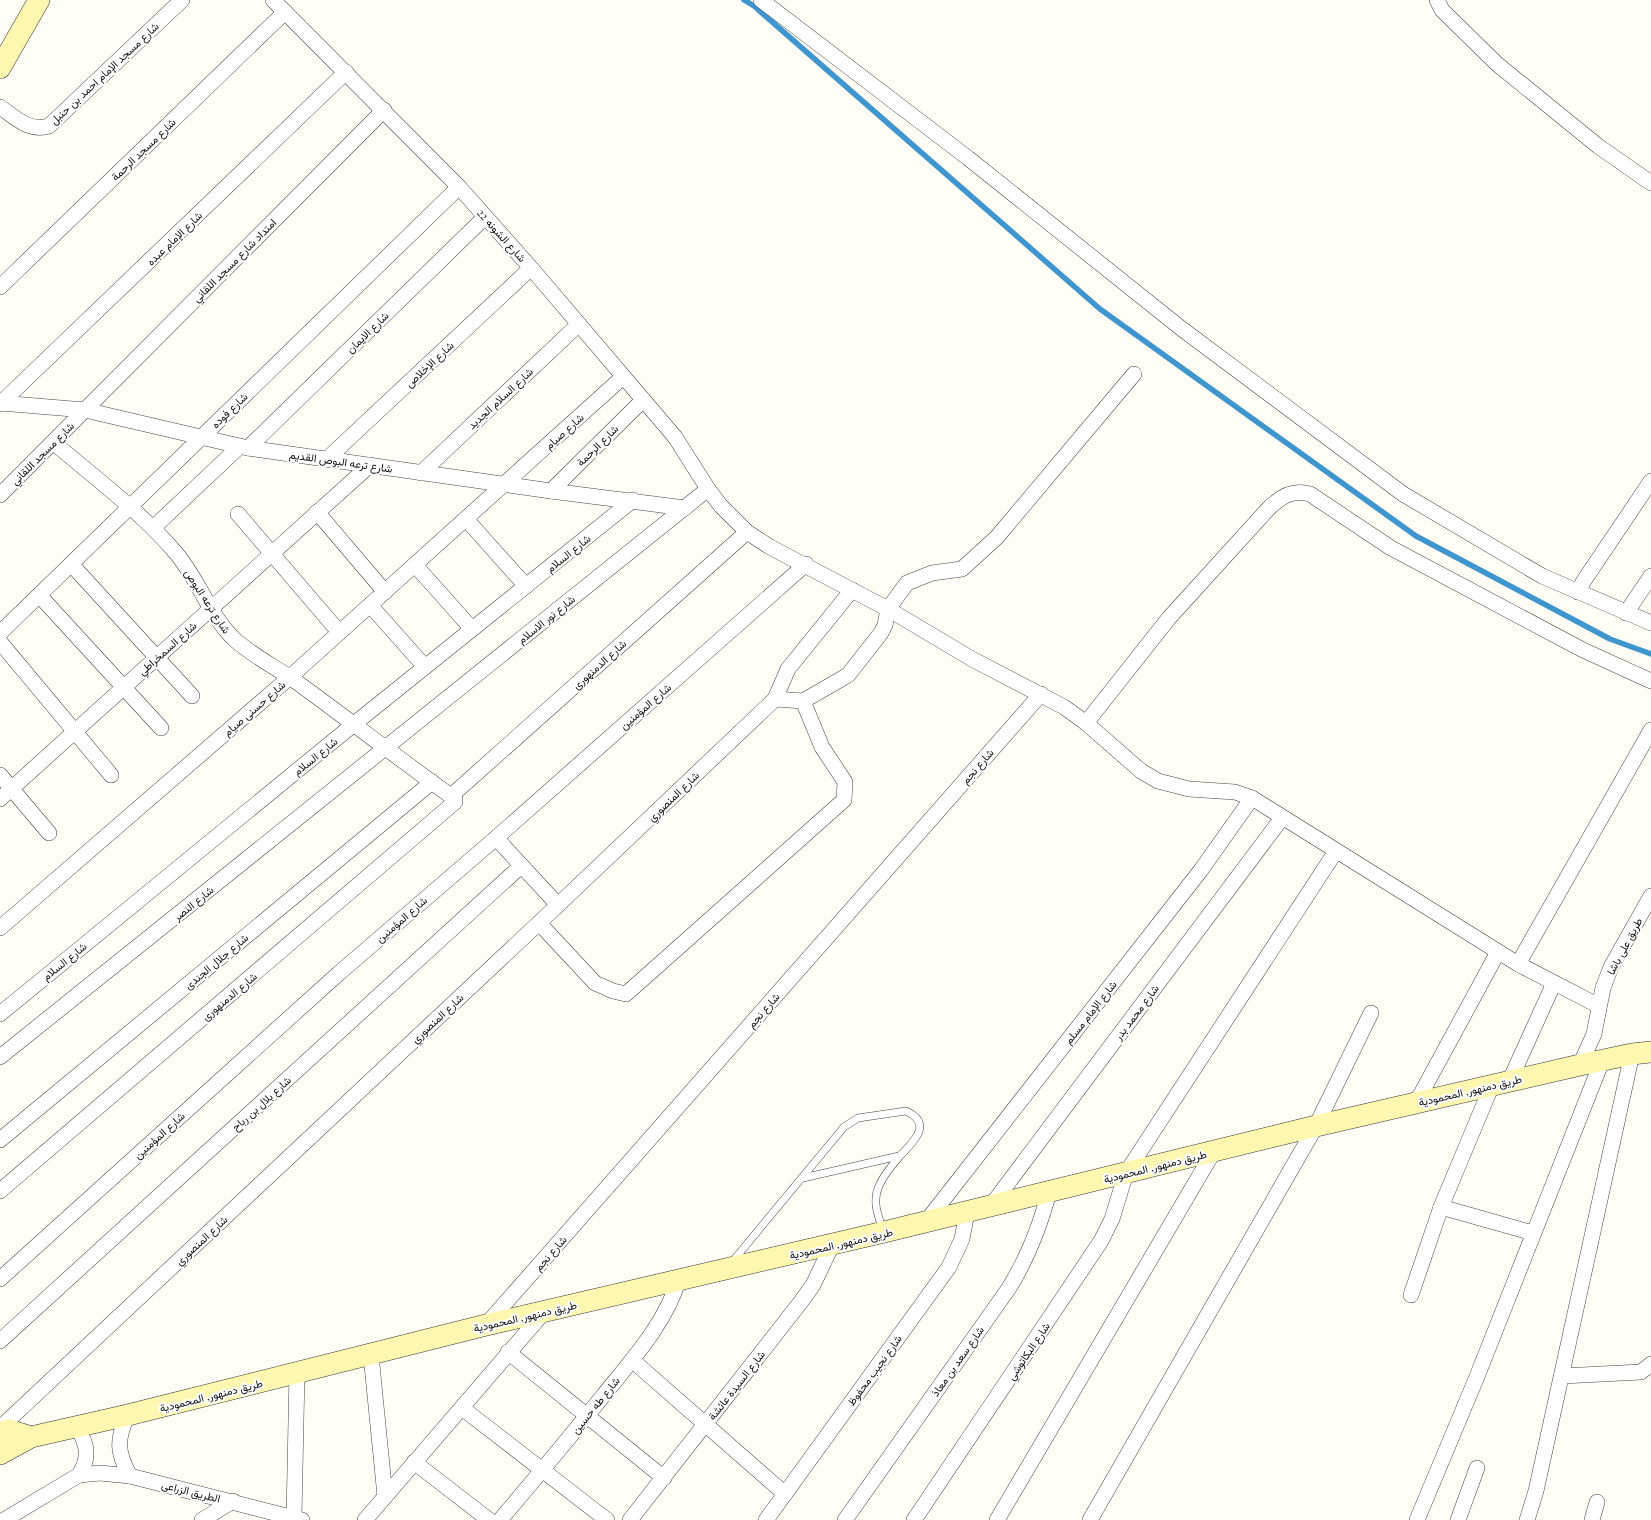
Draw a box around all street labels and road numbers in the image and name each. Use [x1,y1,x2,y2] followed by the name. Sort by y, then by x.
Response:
[46,18,163,128] street label: شارع مسجد الإمام احمد بن حنبل
[107,114,180,184] street label: شارع مسجد الرحمة
[473,205,530,266] street label: شارع الشونه 22
[143,207,206,269] street label: شارع الإمام عبده
[189,215,281,307] street label: امتداد شارع مسجد اللقاني
[342,308,392,357] street label: شارع الايمان
[401,337,457,391] street label: شارع الإخلاص
[464,364,537,433] street label: شارع السلام الجديد
[208,389,251,432] street label: شارع فوده
[541,409,588,453] street label: شارع صيام
[7,418,79,490] street label: شارع مسجد اللقاني
[573,421,622,470] street label: شارع الرحمة
[288,446,394,477] street label: شارع ترعه البوص القديم
[543,530,594,576] street label: شارع السلام
[181,566,235,637] street label: شارع ترعه البوص
[514,591,579,648] street label: شارع نور الاسلام
[134,617,202,681] street label: شارع السمخراطي
[569,635,630,693] street label: شارع الدمنهورى
[220,677,289,740] street label: شارع حسنى صيام
[616,679,675,733] street label: شارع المؤمنين
[290,733,341,779] street label: شارع السلام
[957,745,998,788] street label: شارع نجم
[644,767,704,827] street label: شارع المنصوري
[169,882,217,925] street label: شارع النصر
[372,892,431,946] street label: شارع المؤمنين
[1603,915,1645,977] street label: طريق على باشا
[181,930,252,993] street label: شارع جلال الجندى
[39,938,90,984] street label: شارع السلام
[198,968,261,1024] street label: شارع الدمنهورى
[1060,977,1121,1048] street label: شارع الإمام مسلم
[1110,981,1163,1044] street label: شارع محمد بدر
[743,989,784,1032] street label: شارع نجم
[408,990,469,1048] street label: شارع المنصوري
[1417,1071,1523,1109] street label: طريق دمنهور, المحمودية
[228,1072,295,1135] street label: شارع بلال بن رباح
[130,1108,189,1163] street label: شارع المؤمنين
[1102,1146,1208,1186] street label: طريق دمنهور, المحمودية
[172,1212,233,1270] street label: شارع المنصوري
[788,1224,894,1262] street label: طريق دمنهور, المحمودية
[530,1232,571,1275] street label: شارع نجم
[472,1297,578,1335] street label: طريق دمنهور, المحمودية
[1003,1319,1056,1385] street label: شارع البكاتوشي
[927,1323,988,1400] street label: شارع سعد بن معاذ
[843,1331,906,1409] street label: شارع نجيب محفوظ
[704,1347,769,1424] street label: شارع السيدة عائشة
[567,1373,624,1437] street label: شارع طه حسين
[158,1375,264,1415] street label: طريق دمنهور, المحمودية
[160,1476,222,1506] street label: الطريق الزراعى

